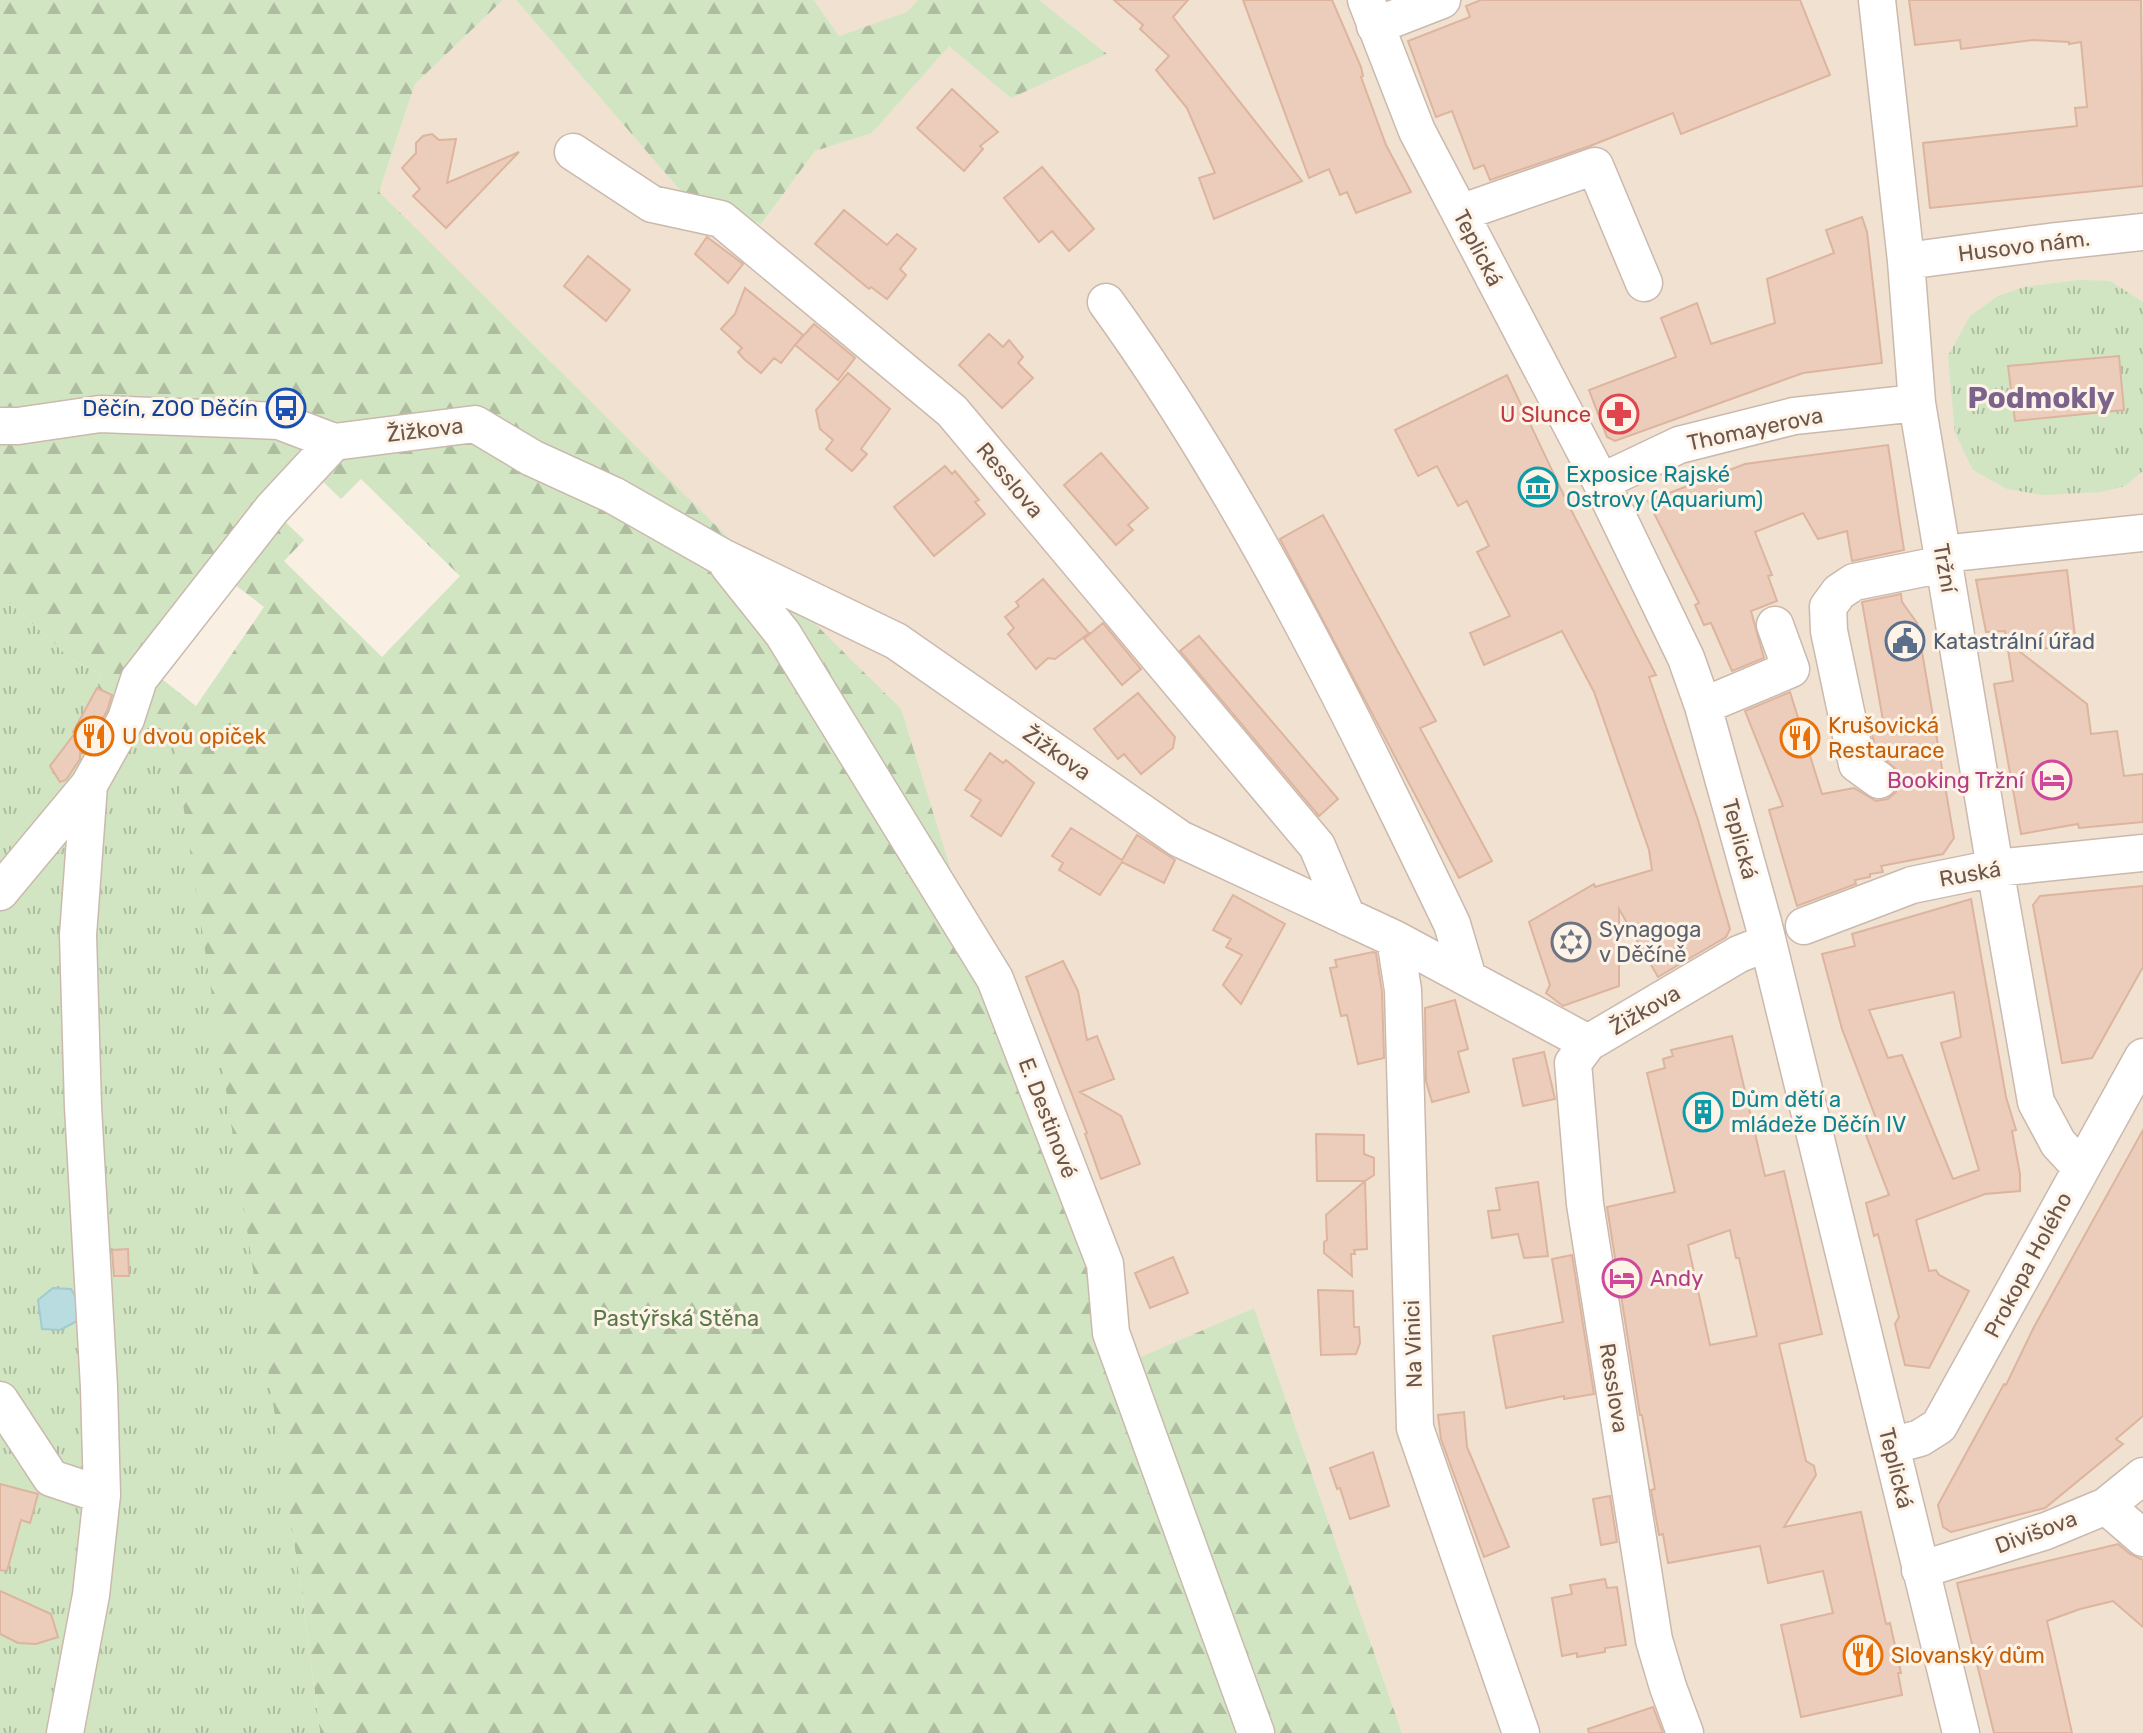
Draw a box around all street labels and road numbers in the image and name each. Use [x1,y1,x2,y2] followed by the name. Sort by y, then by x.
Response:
[1447,205,1509,291] street label: Teplická
[1956,225,2092,267] street label: Husovo nám.
[1685,401,1825,457] street label: Thomayerova
[385,412,465,448] street label: Žižkova
[971,437,1049,523] street label: Resslova
[1927,541,1963,596] street label: Tržní
[1018,720,1096,786] street label: Žižkova
[1716,796,1764,882] street label: Teplická
[1937,855,2003,893] street label: Ruská
[1605,979,1685,1041] street label: Žižkova
[1013,1054,1083,1182] street label: E. Destinové
[1978,1188,2078,1342] street label: Prokopa Holého
[1398,1300,1428,1388] street label: Na Vinici
[1594,1341,1634,1435] street label: Resslova
[1873,1425,1919,1511] street label: Teplická
[1991,1505,2081,1559] street label: Divišova

